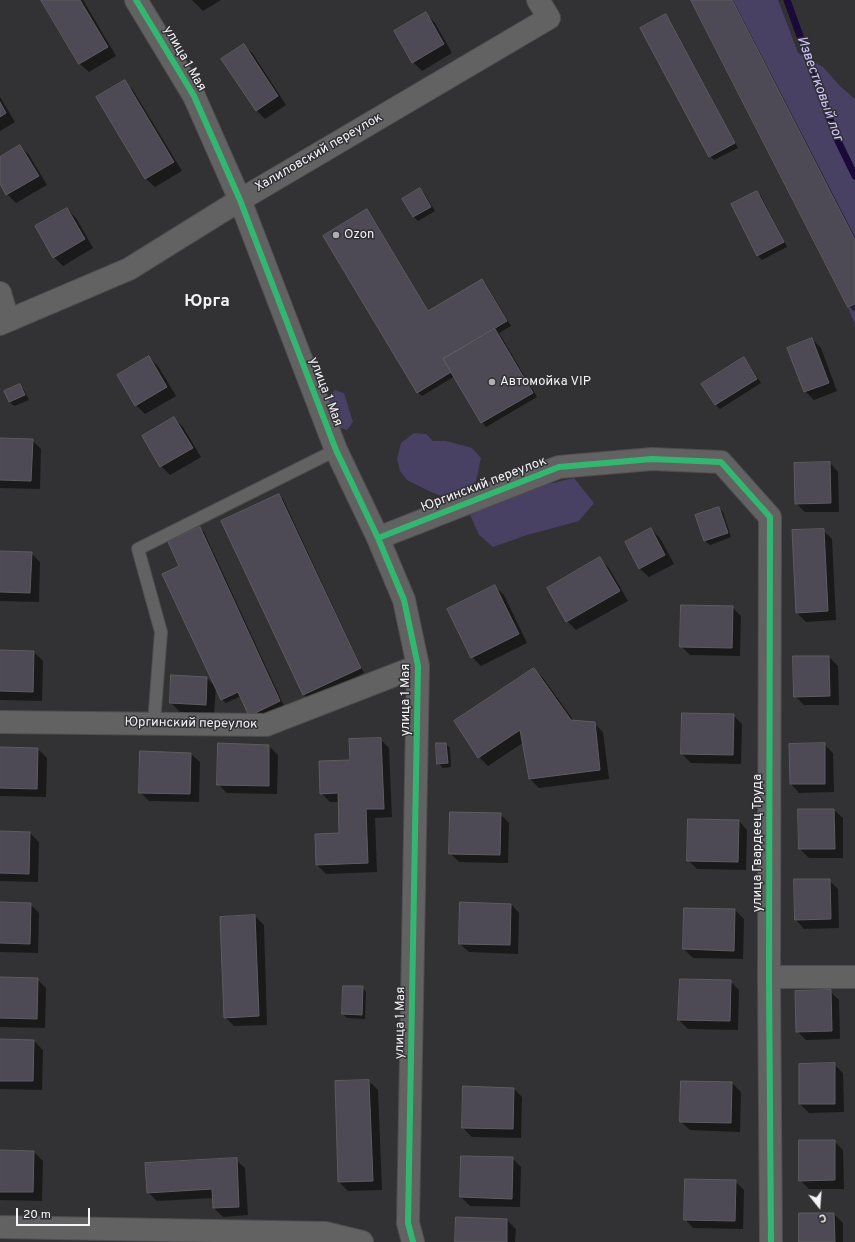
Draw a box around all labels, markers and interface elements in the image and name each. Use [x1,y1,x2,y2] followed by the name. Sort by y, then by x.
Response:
[159,24,209,94] street label: улица 1 Мая
[792,34,846,144] water label: Известковый лог
[253,110,385,196] street label: Халиловский переулок
[344,227,374,243] place label: Ozon
[331,230,341,240] marker: Ozon
[184,293,230,313] district label: Юрга
[305,355,345,429] street label: улица 1 Мая
[500,374,591,390] place label: Автомойка VIP
[487,377,497,387] marker: Автомойка VIP
[419,454,549,516] street label: Юргинский переулок
[398,664,414,736] street label: улица 1 Мая
[124,715,258,733] street label: Юргинский переулок
[750,774,766,912] street label: улица Гвардеец Труда
[393,987,409,1059] street label: улица 1 Мая
[799,1186,839,1226] north arrow
[18,1200,92,1226] scale bar
[23,1207,51,1223] text: 20 m
[817,1210,828,1225] text: С

